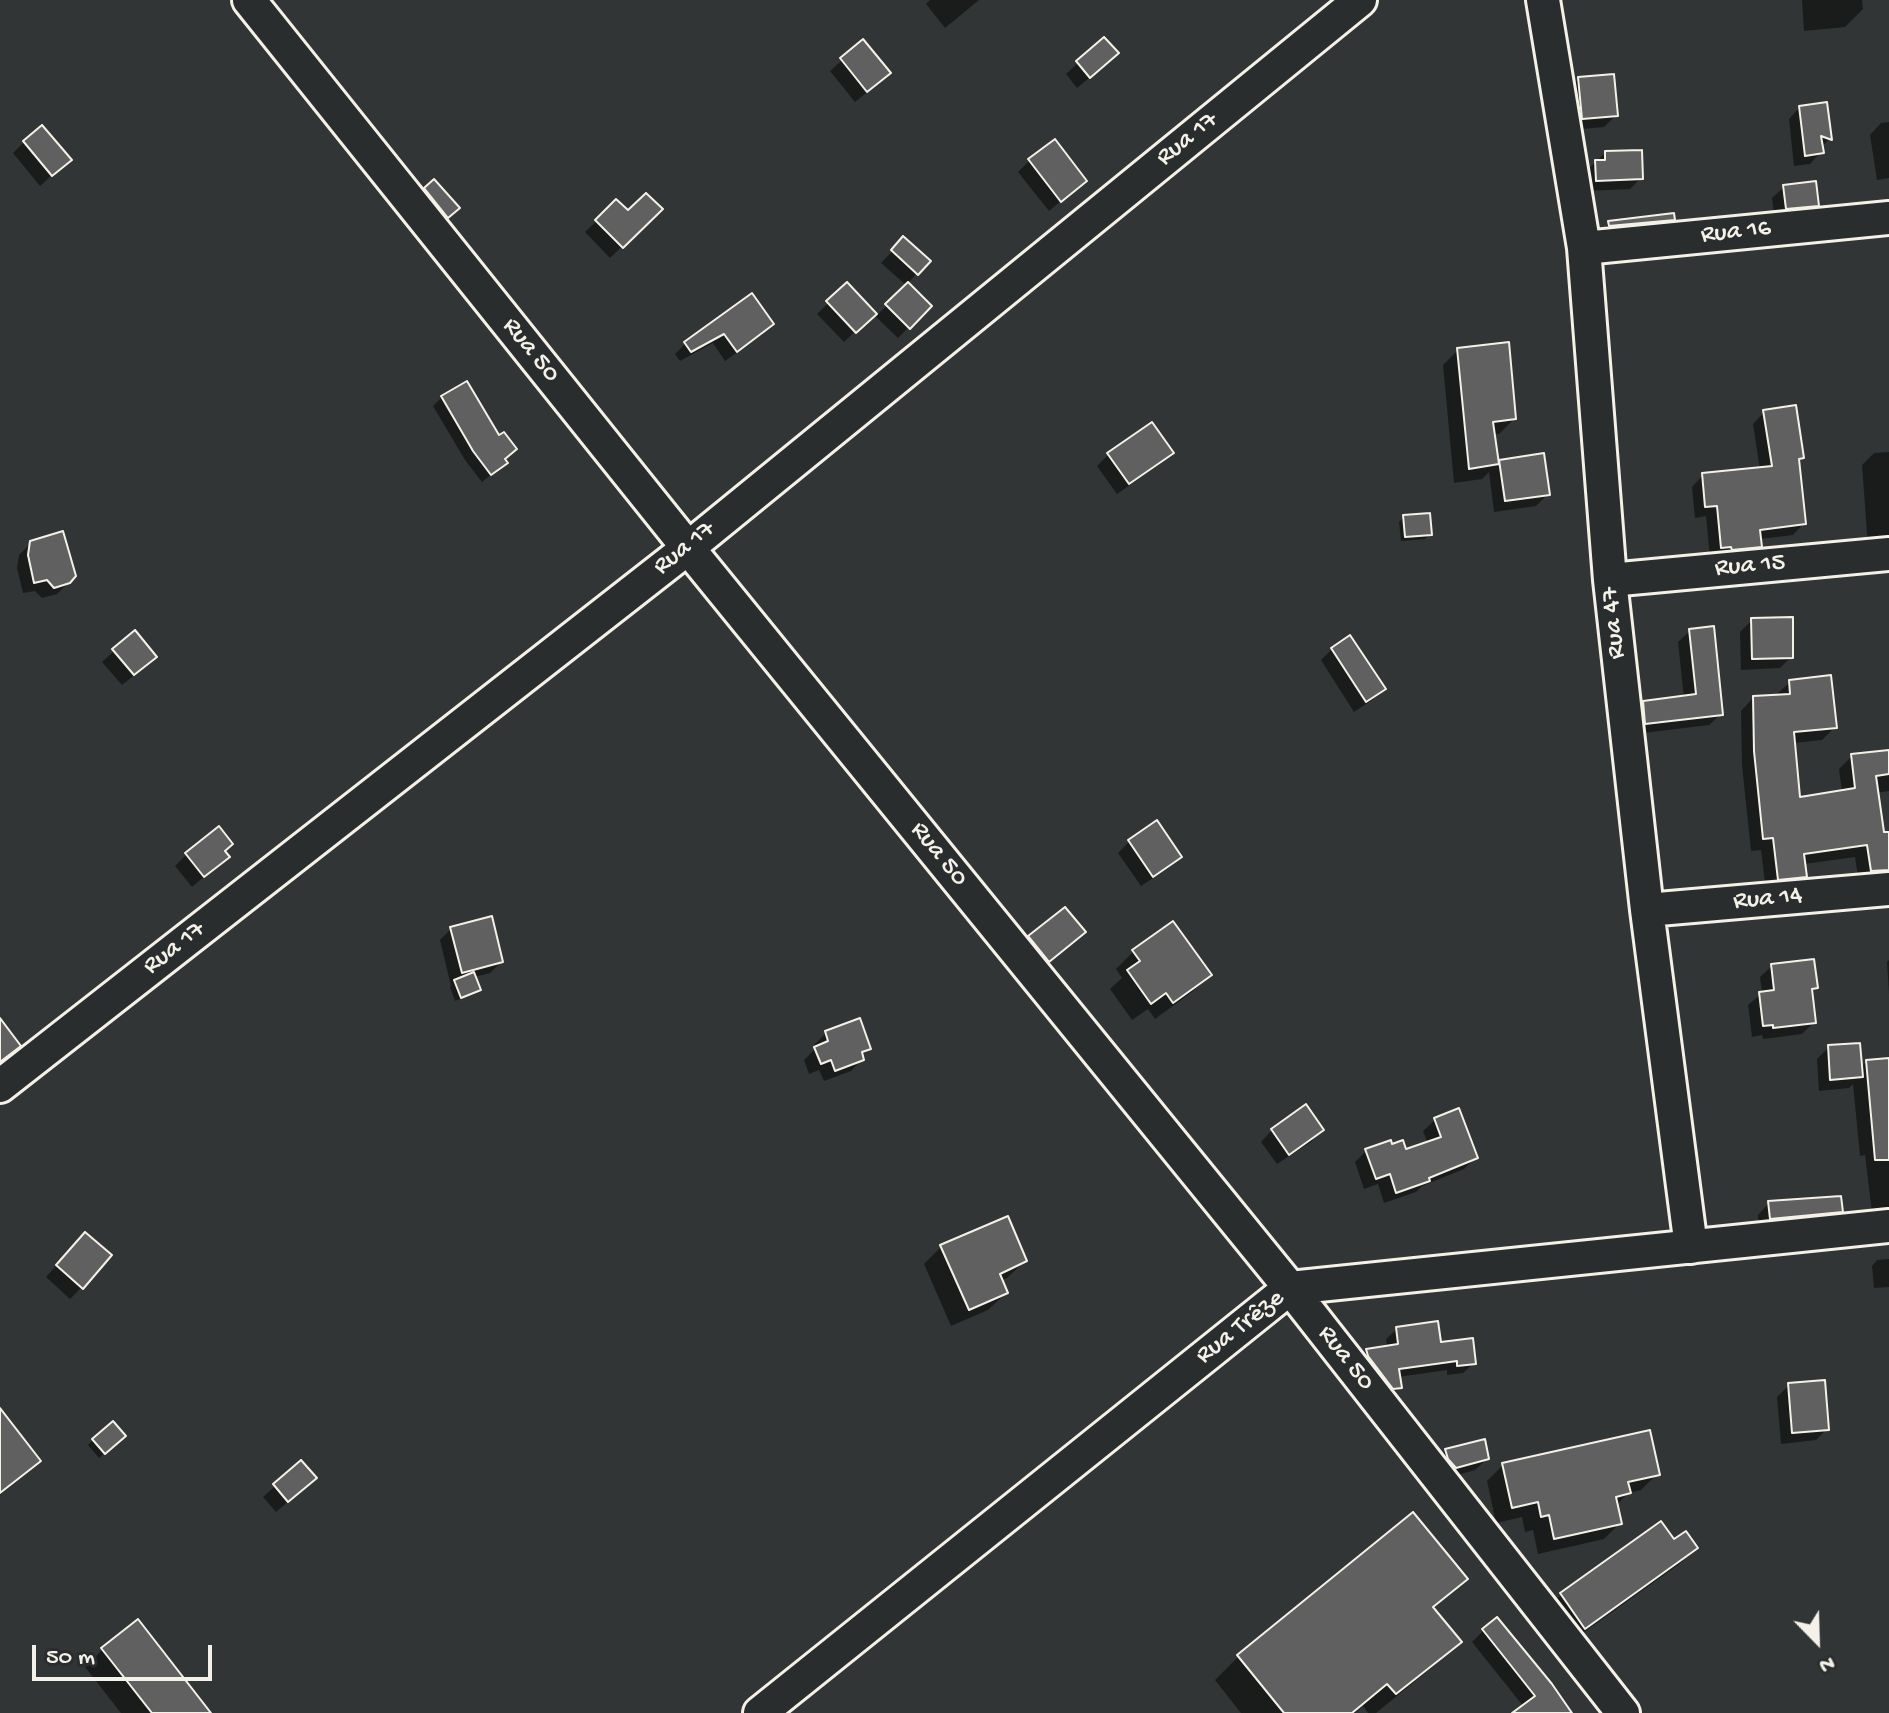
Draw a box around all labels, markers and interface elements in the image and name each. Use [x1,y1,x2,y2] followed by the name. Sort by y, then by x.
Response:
[1151,106,1225,174] street label: Rua 17
[1700,214,1772,252] street label: Rua 16
[494,312,566,390] street label: Rua 50
[648,515,722,583] street label: Rua 17
[1713,548,1787,586] street label: Rua 15
[1596,585,1634,661] street label: Rua 47
[902,816,974,894] street label: Rua 50
[1732,881,1804,919] street label: Rua 14
[138,915,212,983] street label: Rua 17
[1190,1284,1292,1372] street label: Rua Trêze
[1310,1320,1380,1398] street label: Rua 50
[1777,1601,1857,1681] north arrow
[36,1629,216,1679] scale bar
[46,1644,95,1673] text: 50 m
[1815,1648,1838,1678] text: N

